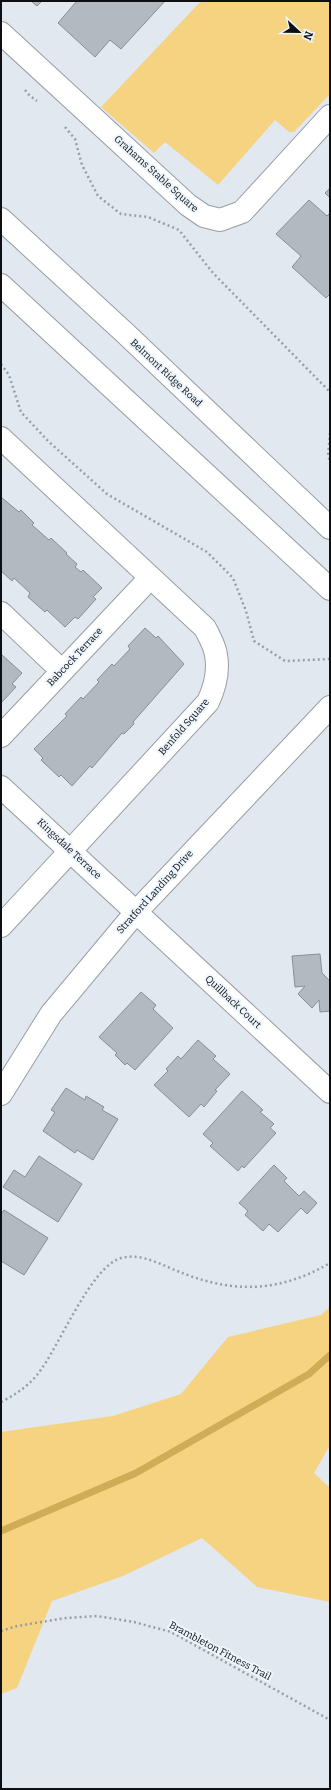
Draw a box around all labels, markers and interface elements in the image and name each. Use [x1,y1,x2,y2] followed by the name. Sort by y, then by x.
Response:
[279,12,319,52] north arrow
[300,29,315,42] text: N
[112,133,200,215] street label: Grahams Stable Square
[128,337,204,409] street label: Belmont Ridge Road
[45,625,105,689] street label: Babcock Terrace
[156,696,212,758] street label: Benfold Square
[34,816,104,882] street label: Kingsdale Terrace
[114,848,196,936] street label: Stratford Landing Drive
[202,973,264,1031] street label: Quillback Court
[167,1619,273,1683] street label: Brambleton Fitness Trail

